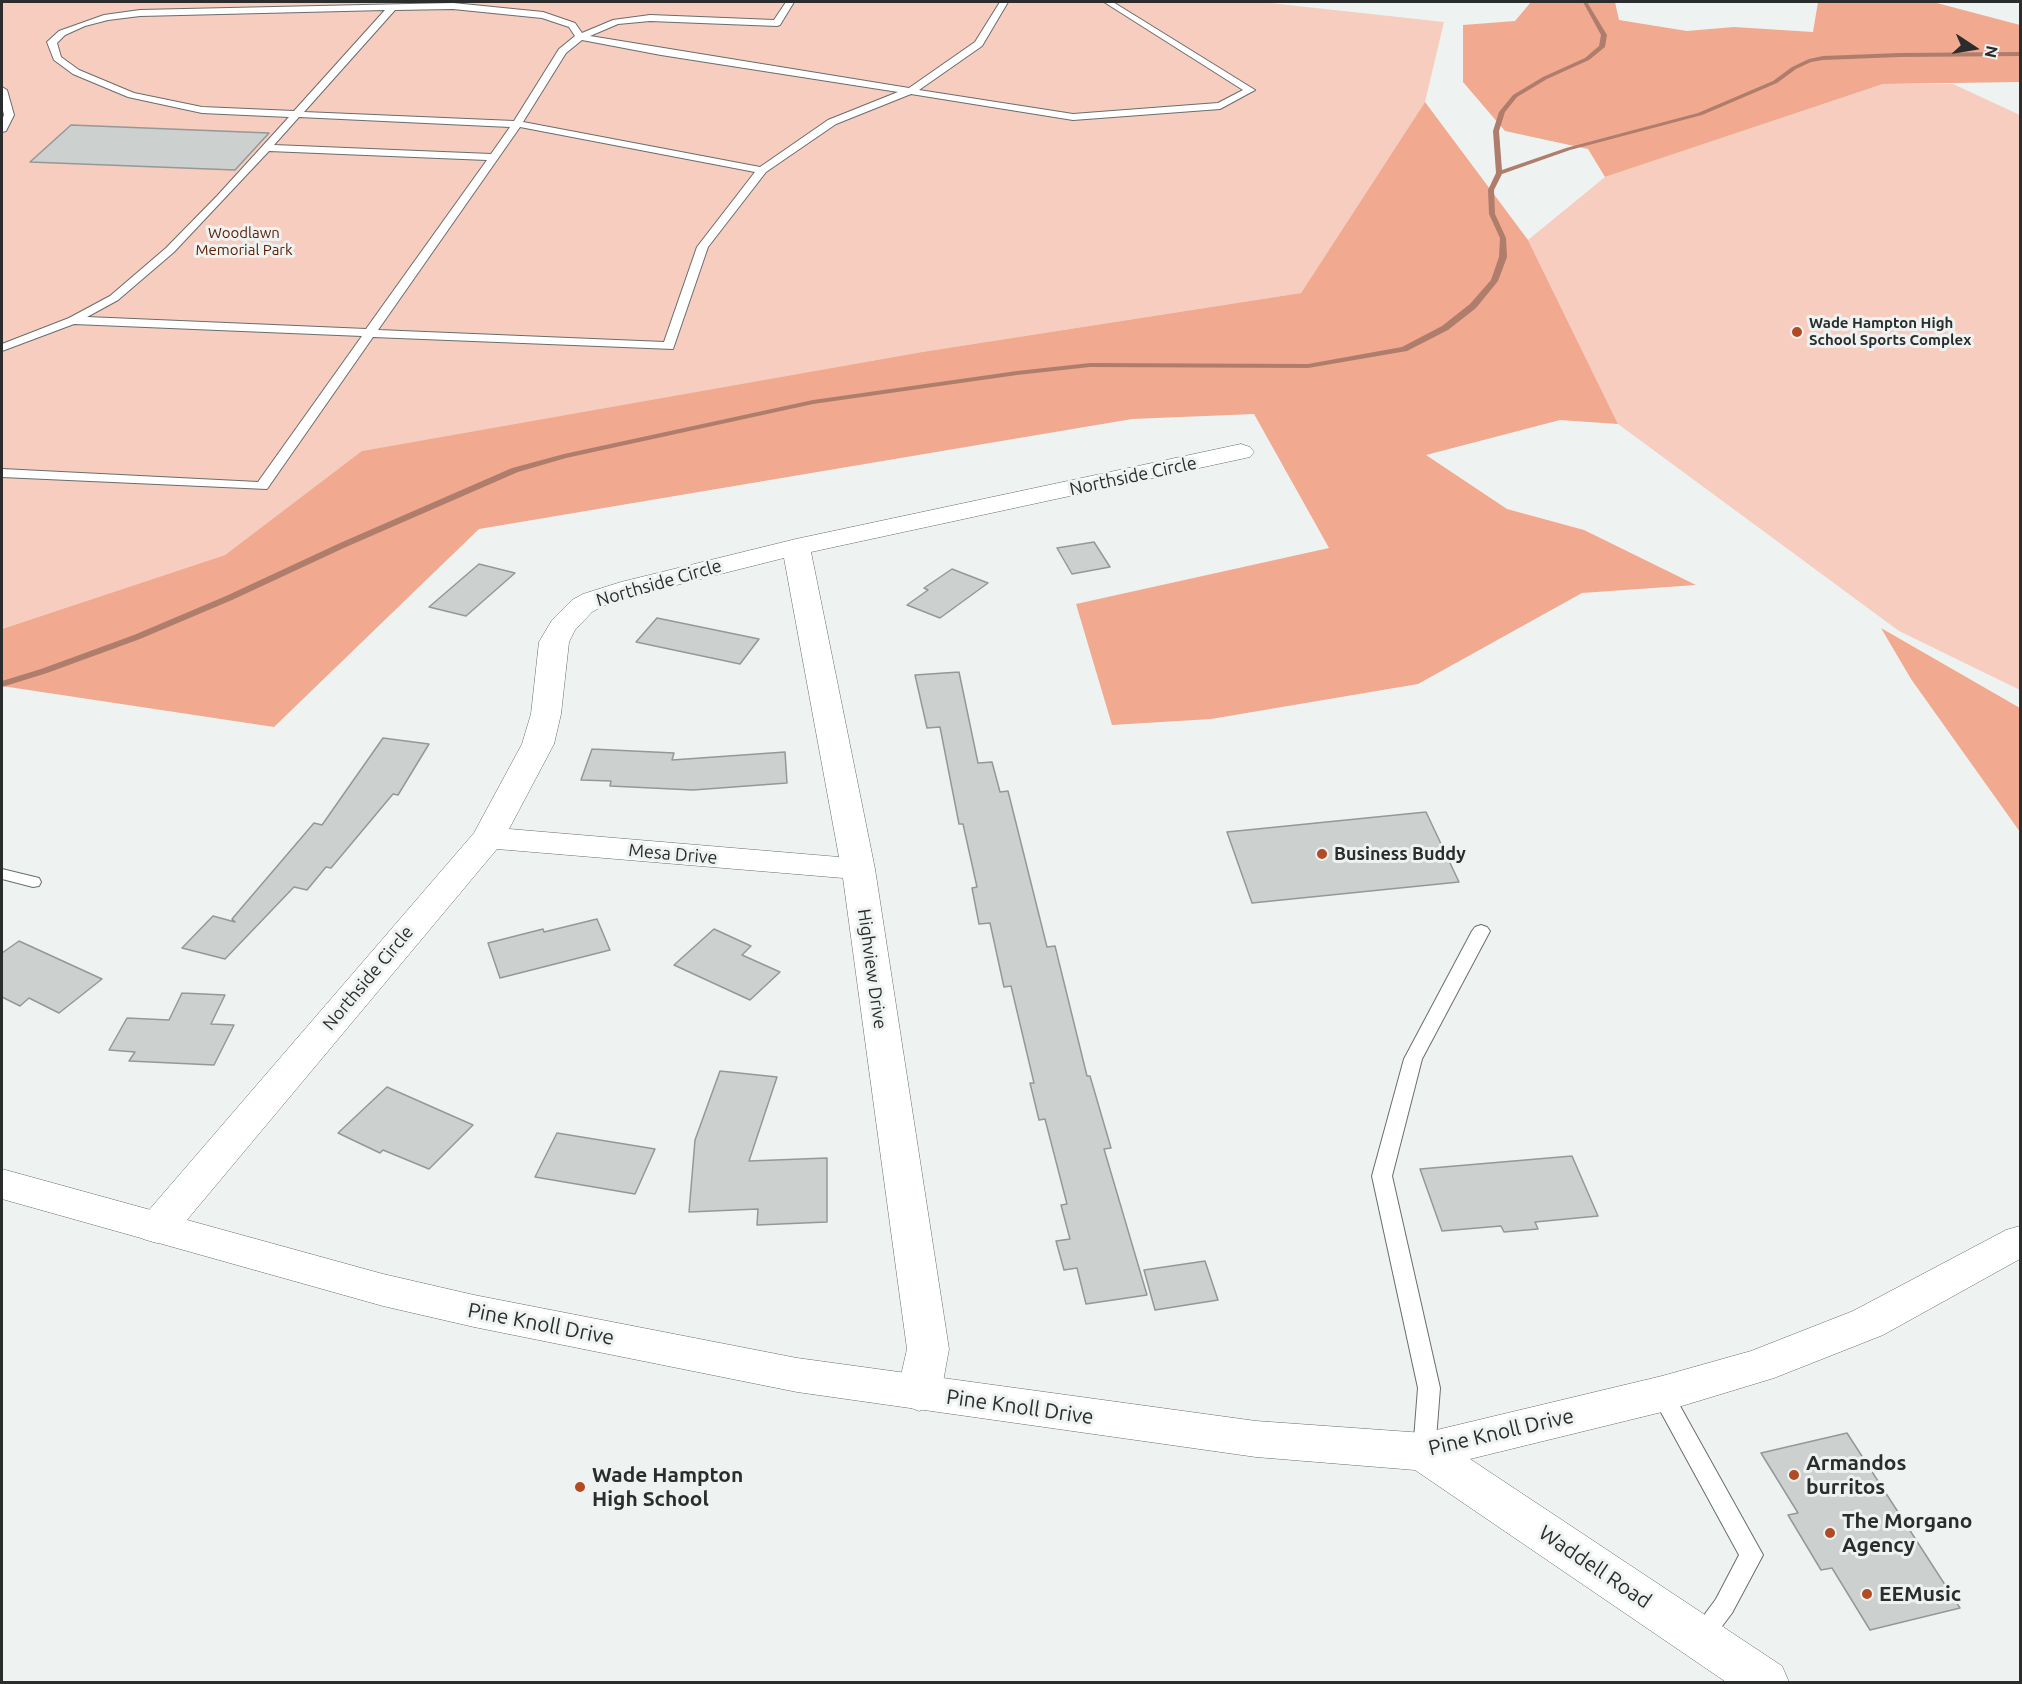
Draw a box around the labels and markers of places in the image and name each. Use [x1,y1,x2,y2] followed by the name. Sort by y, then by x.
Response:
[1809,314,1971,349] place label: Wade Hampton High School Sports Complex
[1790,325,1804,339] marker: Wade Hampton High School Sports Complex
[1334,843,1466,865] place label: Business Buddy
[1315,847,1329,861] marker: Business Buddy
[1806,1450,1906,1500] place label: Armandos burritos
[592,1462,743,1512] place label: Wade Hampton High School
[1787,1468,1801,1482] marker: Armandos burritos
[573,1480,587,1494] marker: Wade Hampton High School
[1842,1508,1972,1558] place label: The Morgano Agency
[1823,1526,1837,1540] marker: The Morgano Agency
[1879,1581,1961,1607] place label: EEMusic
[1860,1587,1874,1601] marker: EEMusic

